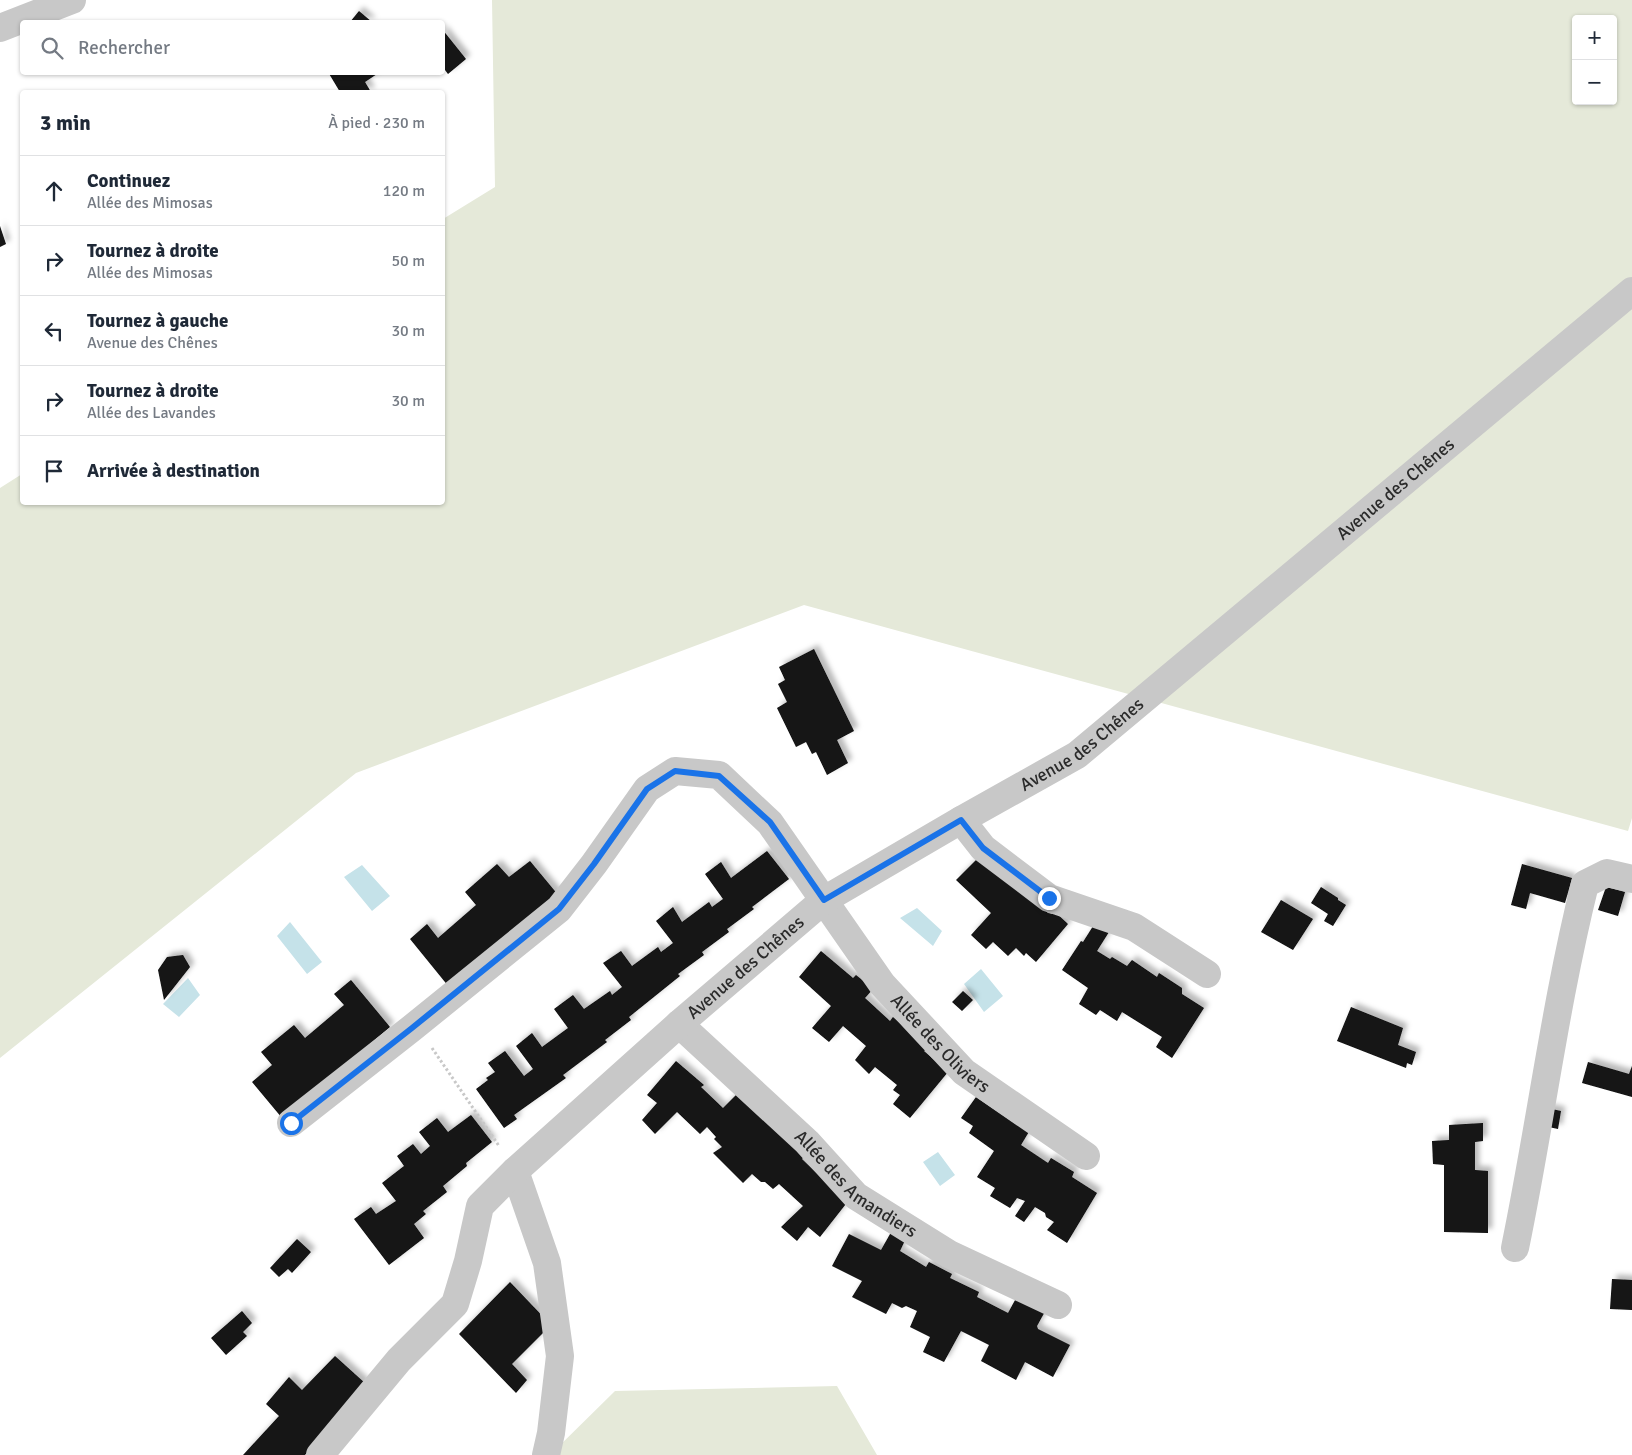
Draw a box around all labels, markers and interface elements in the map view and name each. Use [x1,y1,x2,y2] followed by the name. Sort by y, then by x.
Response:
[1572,15,1617,105] map controls
[1572,15,1617,60] button: +
[20,20,445,75] search box
[38,34,66,62] icon: search
[78,36,170,60] text: Rechercher
[1572,60,1617,105] button: −
[40,110,91,136] text: 3 min
[328,113,425,133] text: À pied · 230 m
[87,169,170,193] text: Continuez
[40,177,68,205] icon: ahead
[383,181,425,201] text: 120 m
[87,193,213,213] text: Allée des Mimosas
[87,239,219,263] text: Tournez à droite
[40,247,68,275] icon: right
[391,251,425,271] text: 50 m
[87,263,213,283] text: Allée des Mimosas
[87,309,228,333] text: Tournez à gauche
[40,317,68,345] icon: left
[391,321,425,341] text: 30 m
[87,333,218,353] text: Avenue des Chênes
[87,379,219,403] text: Tournez à droite
[40,387,68,415] icon: right
[391,391,425,411] text: 30 m
[87,403,216,423] text: Allée des Lavandes
[1332,433,1459,545] street label: Avenue des Chênes
[40,457,68,485] icon: arrive
[87,459,260,483] text: Arrivée à destination
[1016,693,1148,796] street label: Avenue des Chênes
[1038,887,1061,910] route end
[682,911,809,1023] street label: Avenue des Chênes
[886,989,994,1098] street label: Allée des Oliviers
[280,1112,303,1135] route start
[790,1125,921,1242] street label: Allée des Amandiers

